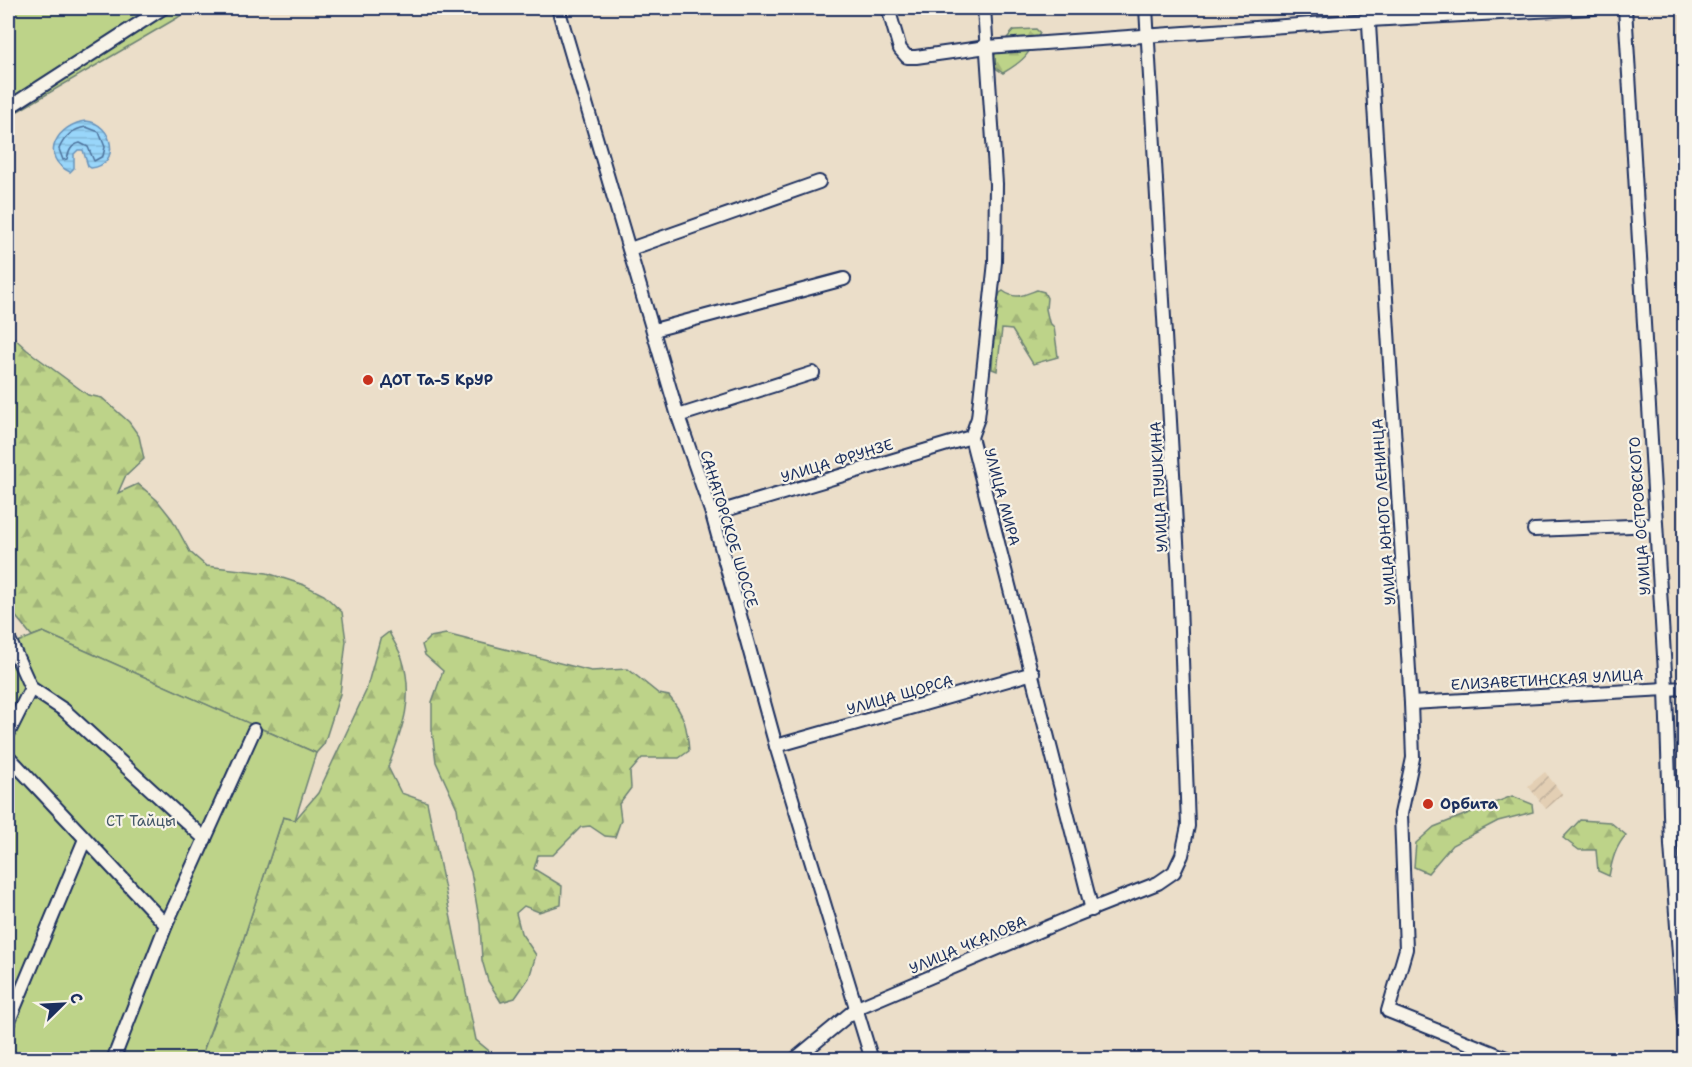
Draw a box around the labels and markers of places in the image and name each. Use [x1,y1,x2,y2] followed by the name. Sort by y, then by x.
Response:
[380,370,493,390] place label: ДОТ Та-5 КрУР
[361,373,375,387] marker: ДОТ Та-5 КрУР
[1440,794,1499,814] place label: Орбита
[1421,797,1435,811] marker: Орбита

